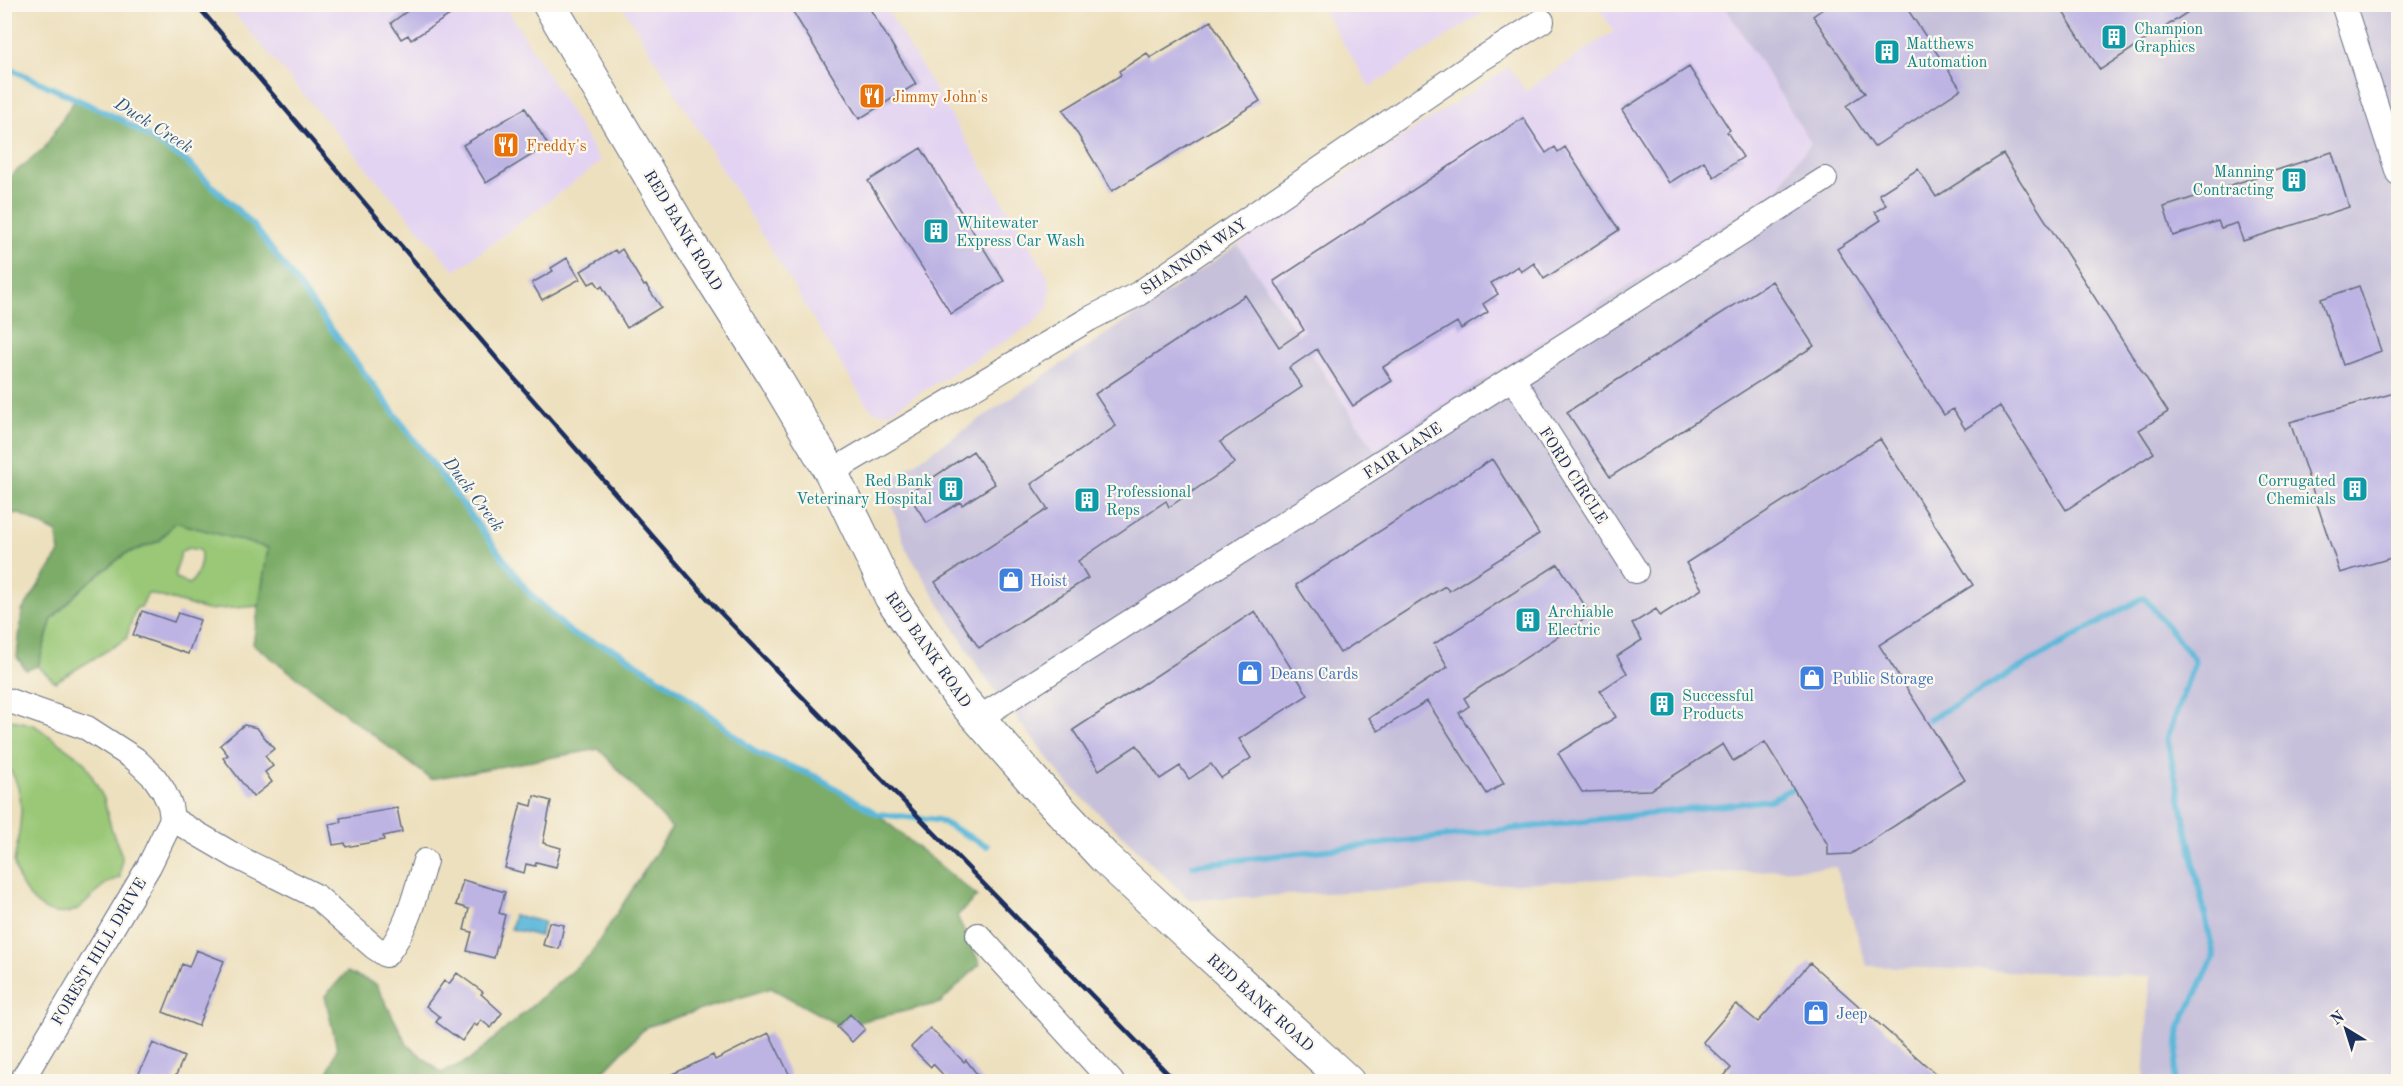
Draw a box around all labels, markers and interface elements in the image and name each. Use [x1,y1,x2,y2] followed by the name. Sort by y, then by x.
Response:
[2099,22,2129,52] building icon: Champion Graphics
[2134,22,2204,56] place label: Champion Graphics
[1872,37,1902,67] building icon: Matthews Automation
[1906,37,1988,71] place label: Matthews Automation
[857,81,887,111] restaurant icon: Jimmy John's
[892,90,988,106] place label: Jimmy John's
[110,94,196,157] water label: Duck Creek
[491,130,521,160] restaurant icon: Freddy's
[526,139,587,155] place label: Freddy's
[2192,165,2274,199] place label: Manning Contracting
[2279,165,2309,195] building icon: Manning Contracting
[640,168,725,294] street label: RED BANK ROAD
[921,216,951,246] building icon: Whitewater Express Car Wash
[956,216,1085,250] place label: Whitewater Express Car Wash
[1138,216,1250,299] street label: SHANNON WAY
[1361,420,1445,483] street label: FAIR LANE
[1535,425,1609,527] street label: FORD CIRCLE
[439,453,507,536] water label: Duck Creek
[796,474,932,508] place label: Red Bank Veterinary Hospital
[936,474,966,504] building icon: Red Bank Veterinary Hospital
[2258,474,2336,508] place label: Corrugated Chemicals
[2340,474,2370,504] building icon: Corrugated Chemicals
[1072,485,1102,515] building icon: Professional Reps
[1106,485,1191,519] place label: Professional Reps
[996,565,1026,595] shop icon: Hoist
[1030,574,1068,590] place label: Hoist
[881,589,973,711] street label: RED BANK ROAD
[1513,605,1543,635] building icon: Archiable Electric
[1547,605,1614,639] place label: Archiable Electric
[1235,658,1265,688] shop icon: Deans Cards
[1797,663,1827,693] shop icon: Public Storage
[1270,667,1358,683] place label: Deans Cards
[1832,672,1934,688] place label: Public Storage
[1647,689,1677,719] building icon: Successful Products
[1682,689,1754,723] place label: Successful Products
[49,876,150,1029] street label: FOREST HILL DRIVE
[1203,952,1316,1055] street label: RED BANK ROAD
[1801,998,1831,1028] shop icon: Jeep
[2316,999,2376,1059] north arrow
[1836,1007,1868,1023] place label: Jeep
[2328,1008,2348,1029] text: N

